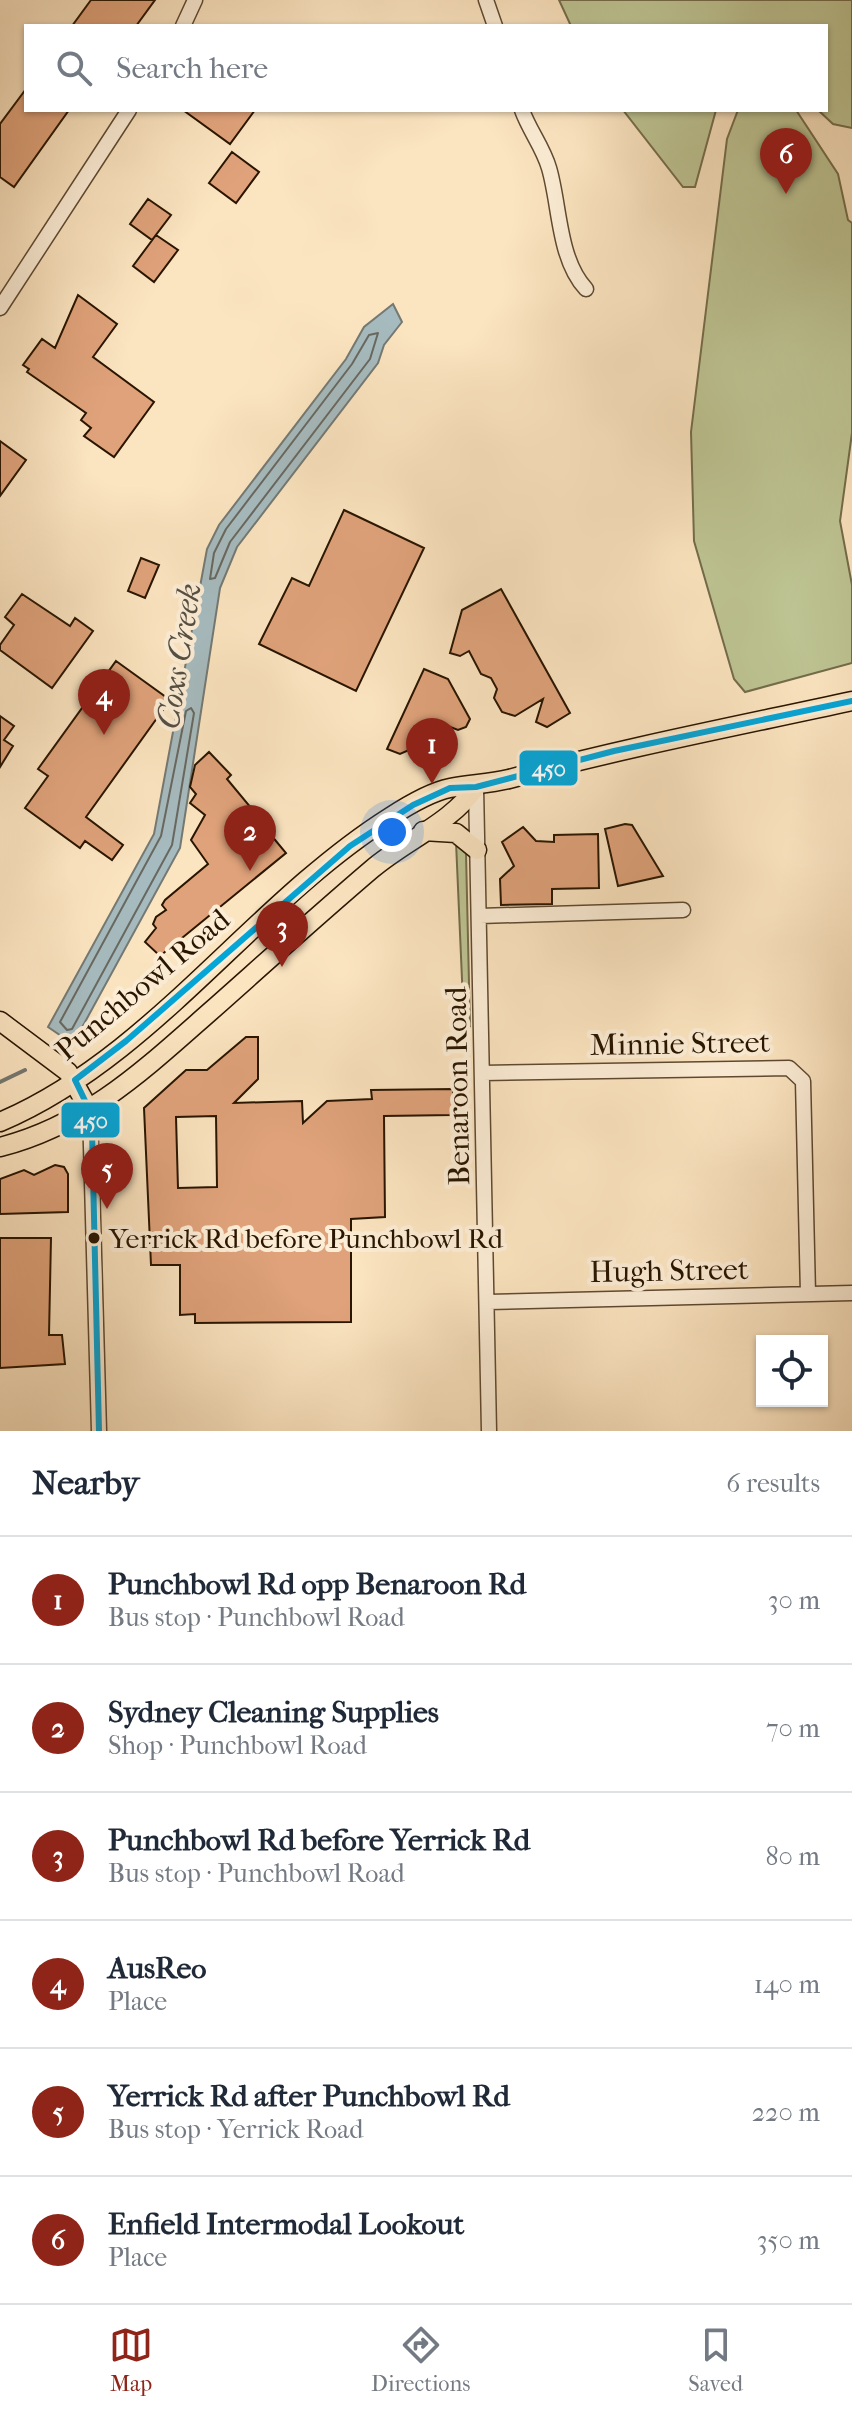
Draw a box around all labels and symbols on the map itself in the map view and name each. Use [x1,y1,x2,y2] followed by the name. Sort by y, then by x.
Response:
[760,128,812,194] pin: 6
[149,581,209,731] water label: Coxs Creek
[78,669,130,735] pin: 4
[406,718,458,784] pin: 1
[518,749,579,787] line badge: 450
[531,756,566,782] text: 450
[224,805,276,871] pin: 2
[372,812,412,852] your location
[256,901,308,967] pin: 3
[49,902,238,1068] street label: Punchbowl Road
[439,986,477,1186] street label: Benaroon Road
[590,1025,771,1063] street label: Minnie Street
[60,1101,121,1139] line badge: 450
[73,1108,108,1134] text: 450
[81,1143,133,1209] pin: 5
[108,1222,504,1255] place label: Yerrick Rd before Punchbowl Rd
[86,1230,102,1246] marker: Yerrick Rd before Punchbowl Rd
[589,1252,749,1290] street label: Hugh Street

